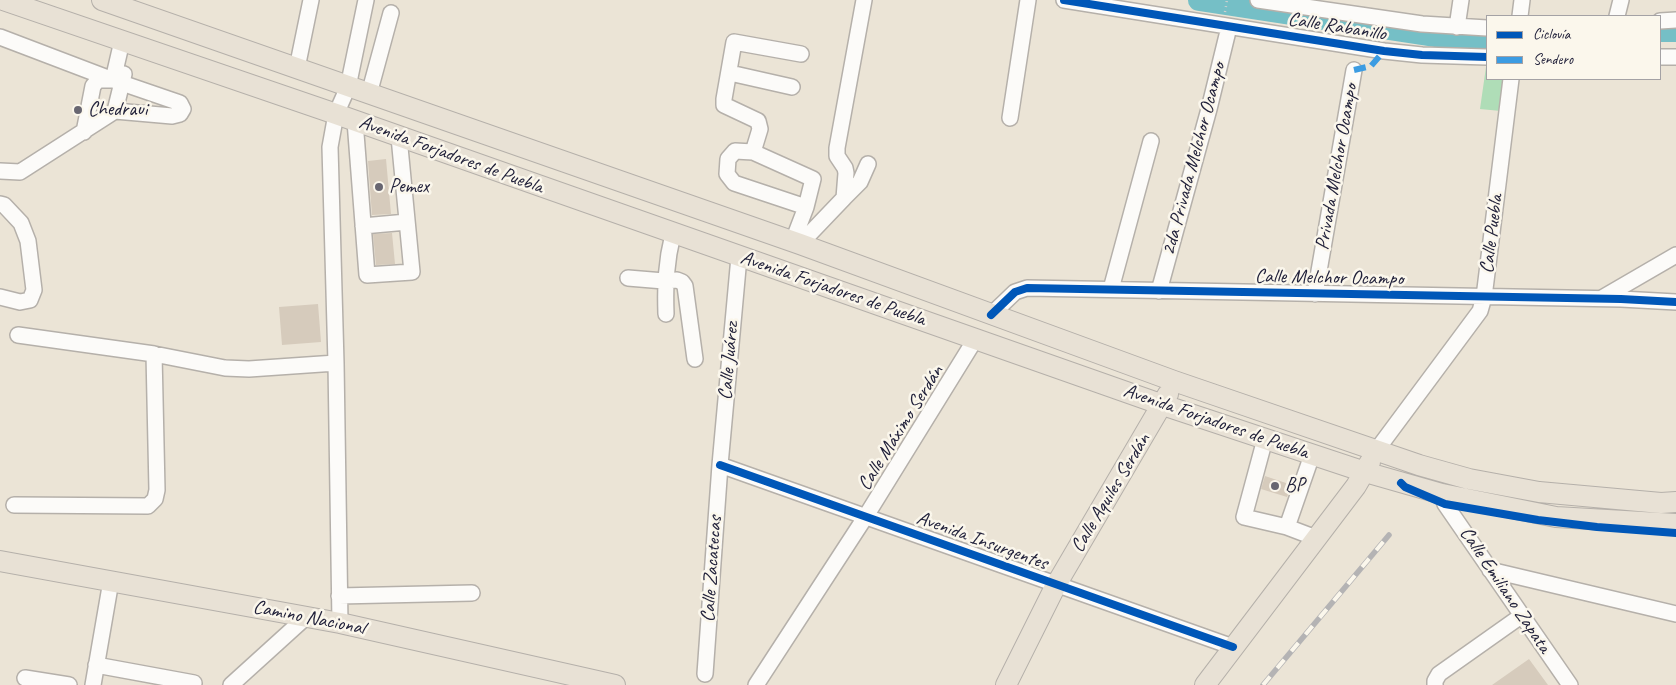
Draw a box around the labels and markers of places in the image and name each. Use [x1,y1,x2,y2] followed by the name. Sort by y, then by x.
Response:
[88,98,147,122] place label: Chedraui
[72,104,84,116] marker: Chedraui
[389,175,429,199] place label: Pemex
[373,181,385,193] marker: Pemex
[1285,474,1305,498] place label: BP
[1269,480,1281,492] marker: BP

